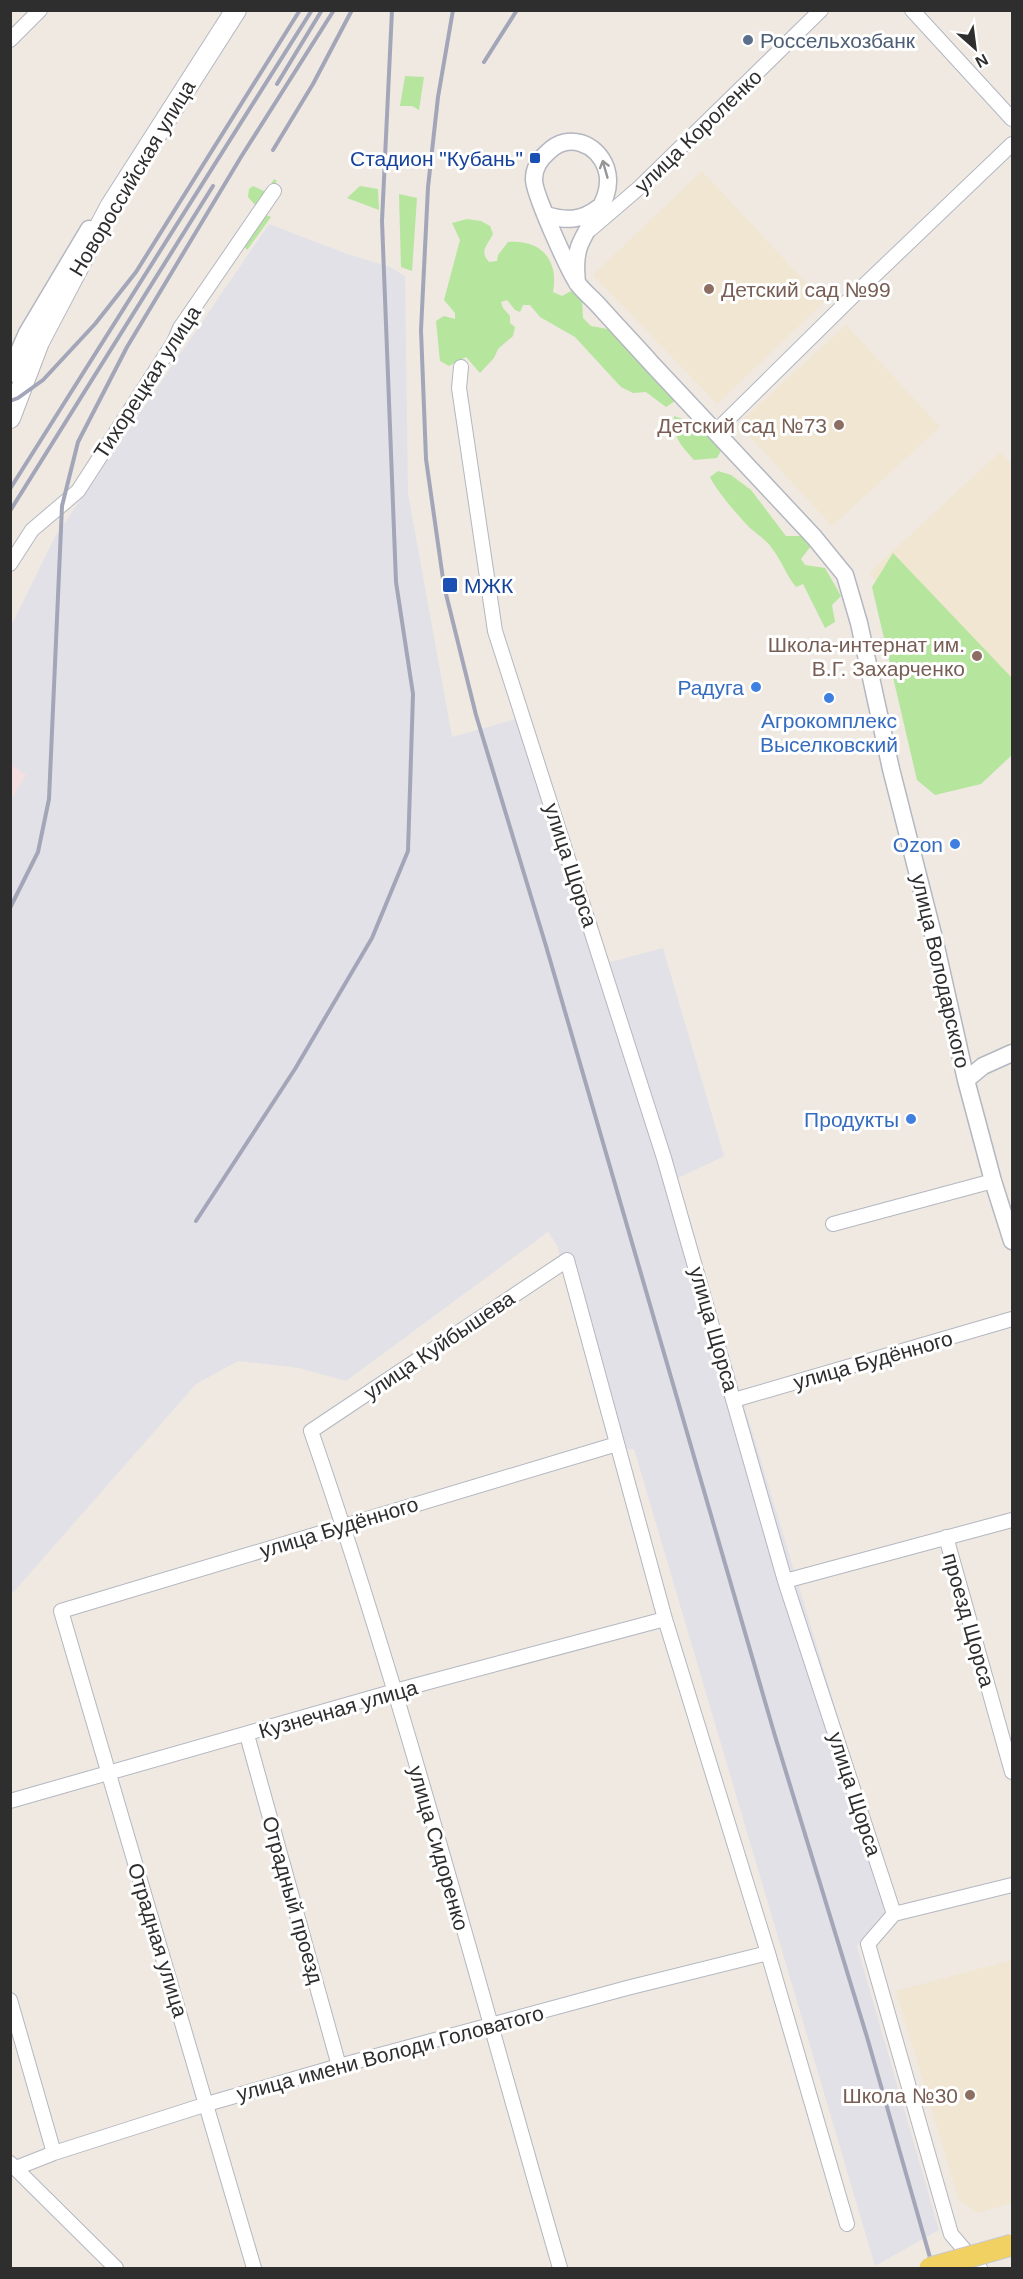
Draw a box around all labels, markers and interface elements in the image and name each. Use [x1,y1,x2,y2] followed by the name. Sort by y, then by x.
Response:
[945,18,1005,78] north arrow
[760,29,916,52] place label: Россельхозбанк
[741,33,755,47] marker: Россельхозбанк
[973,51,991,71] text: N
[630,65,766,197] street label: улица Короленко
[64,76,200,280] street label: Новороссийская улица
[350,147,523,170] place label: Стадион "Кубань"
[528,151,542,165] marker: Стадион "Кубань"
[599,160,610,179] one-way arrow
[721,278,891,301] place label: Детский сад №99
[702,282,716,296] marker: Детский сад №99
[89,301,205,463] street label: Тихорецкая улица
[657,414,827,437] place label: Детский сад №73
[832,418,846,432] marker: Детский сад №73
[464,574,514,597] place label: МЖК
[441,576,459,594] marker: МЖК
[768,633,965,680] place label: Школа-интернат им. В.Г. Захарченко
[970,649,984,663] marker: Школа-интернат им. В.Г. Захарченко
[677,676,744,699] place label: Радуга
[749,680,763,694] marker: Радуга
[822,691,836,705] marker: Агрокомплекс Выселковский
[760,709,898,756] place label: Агрокомплекс Выселковский
[540,800,602,930] street label: улица Щорса
[893,833,943,856] place label: Ozon
[948,837,962,851] marker: Ozon
[907,872,975,1070] street label: улица Володарского
[804,1108,899,1131] place label: Продукты
[904,1112,918,1126] marker: Продукты
[685,1264,743,1394] street label: улица Щорса
[359,1286,519,1404] street label: улица Куйбышева
[791,1326,955,1394] street label: улица Будённого
[257,1492,421,1562] street label: улица Будённого
[939,1550,999,1690] street label: проезд Щорса
[256,1675,420,1743] street label: Кузнечная улица
[824,1729,886,1859] street label: улица Щорса
[404,1763,474,1933] street label: улица Сидоренко
[258,1814,328,1986] street label: Отрадный проезд
[124,1860,192,2020] street label: Отрадная улица
[234,2001,546,2105] street label: улица имени Володи Головатого
[842,2084,958,2107] place label: Школа №30
[963,2088,977,2102] marker: Школа №30

